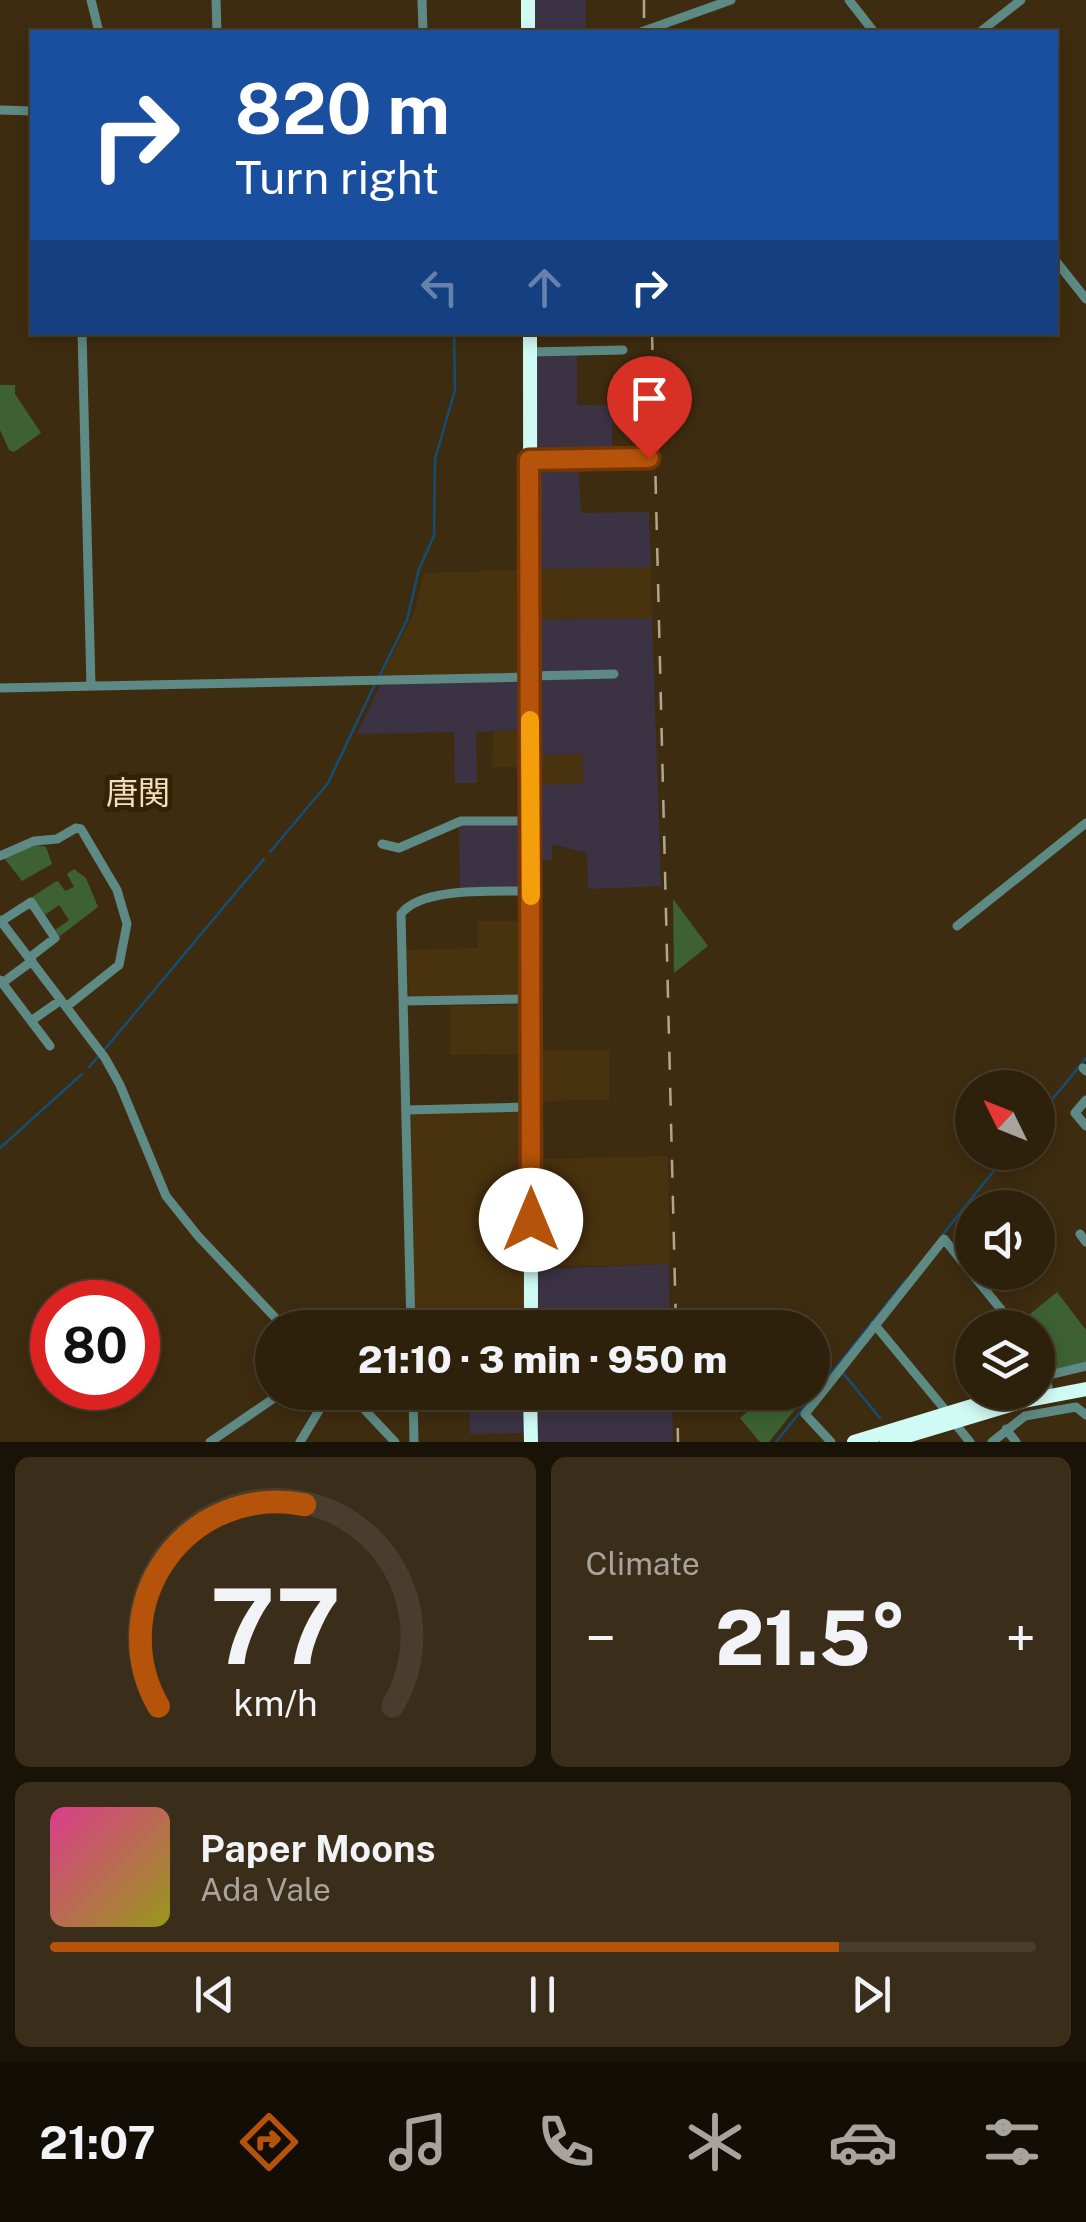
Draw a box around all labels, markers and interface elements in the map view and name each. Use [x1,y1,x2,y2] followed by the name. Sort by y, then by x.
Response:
[235,67,450,150] text: 820 m
[70,70,200,200] icon: right
[235,151,439,204] text: Turn right
[412,260,467,315] icon: left
[517,260,572,315] icon: ahead
[622,260,677,315] icon: right
[607,356,692,459] pin
[622,371,677,426] icon: arrive
[106,774,170,811] district label: 唐関
[955,1070,1055,1170] north arrow
[955,1070,1055,1410] map controls
[479,1168,583,1272] position arrow
[955,1190,1055,1290] button: sound
[30,1280,160,1410] speed limit sign: 80
[955,1310,1055,1410] button: layers
[358,1337,727,1382] text: 21:10 · 3 min · 950 m
[586,1545,700,1582] text: Climate
[210,1565,341,1687] text: 77
[715,1594,906,1682] text: 21.5°
[586,1606,616,1670] text: −
[1006,1606,1036,1670] text: +
[233,1682,317,1724] text: km/h
[200,1826,435,1871] text: Paper Moons
[200,1871,331,1908] text: Ada Vale
[187,1967,242,2022] icon: previous
[515,1967,570,2022] icon: pause
[844,1967,899,2022] icon: next
[234,2107,304,2177] icon: directions
[383,2107,453,2177] icon: music
[531,2107,601,2177] icon: phone
[680,2107,750,2177] icon: climate
[828,2107,898,2177] icon: car
[977,2107,1047,2177] icon: filters
[39,2116,156,2169] text: 21:07

